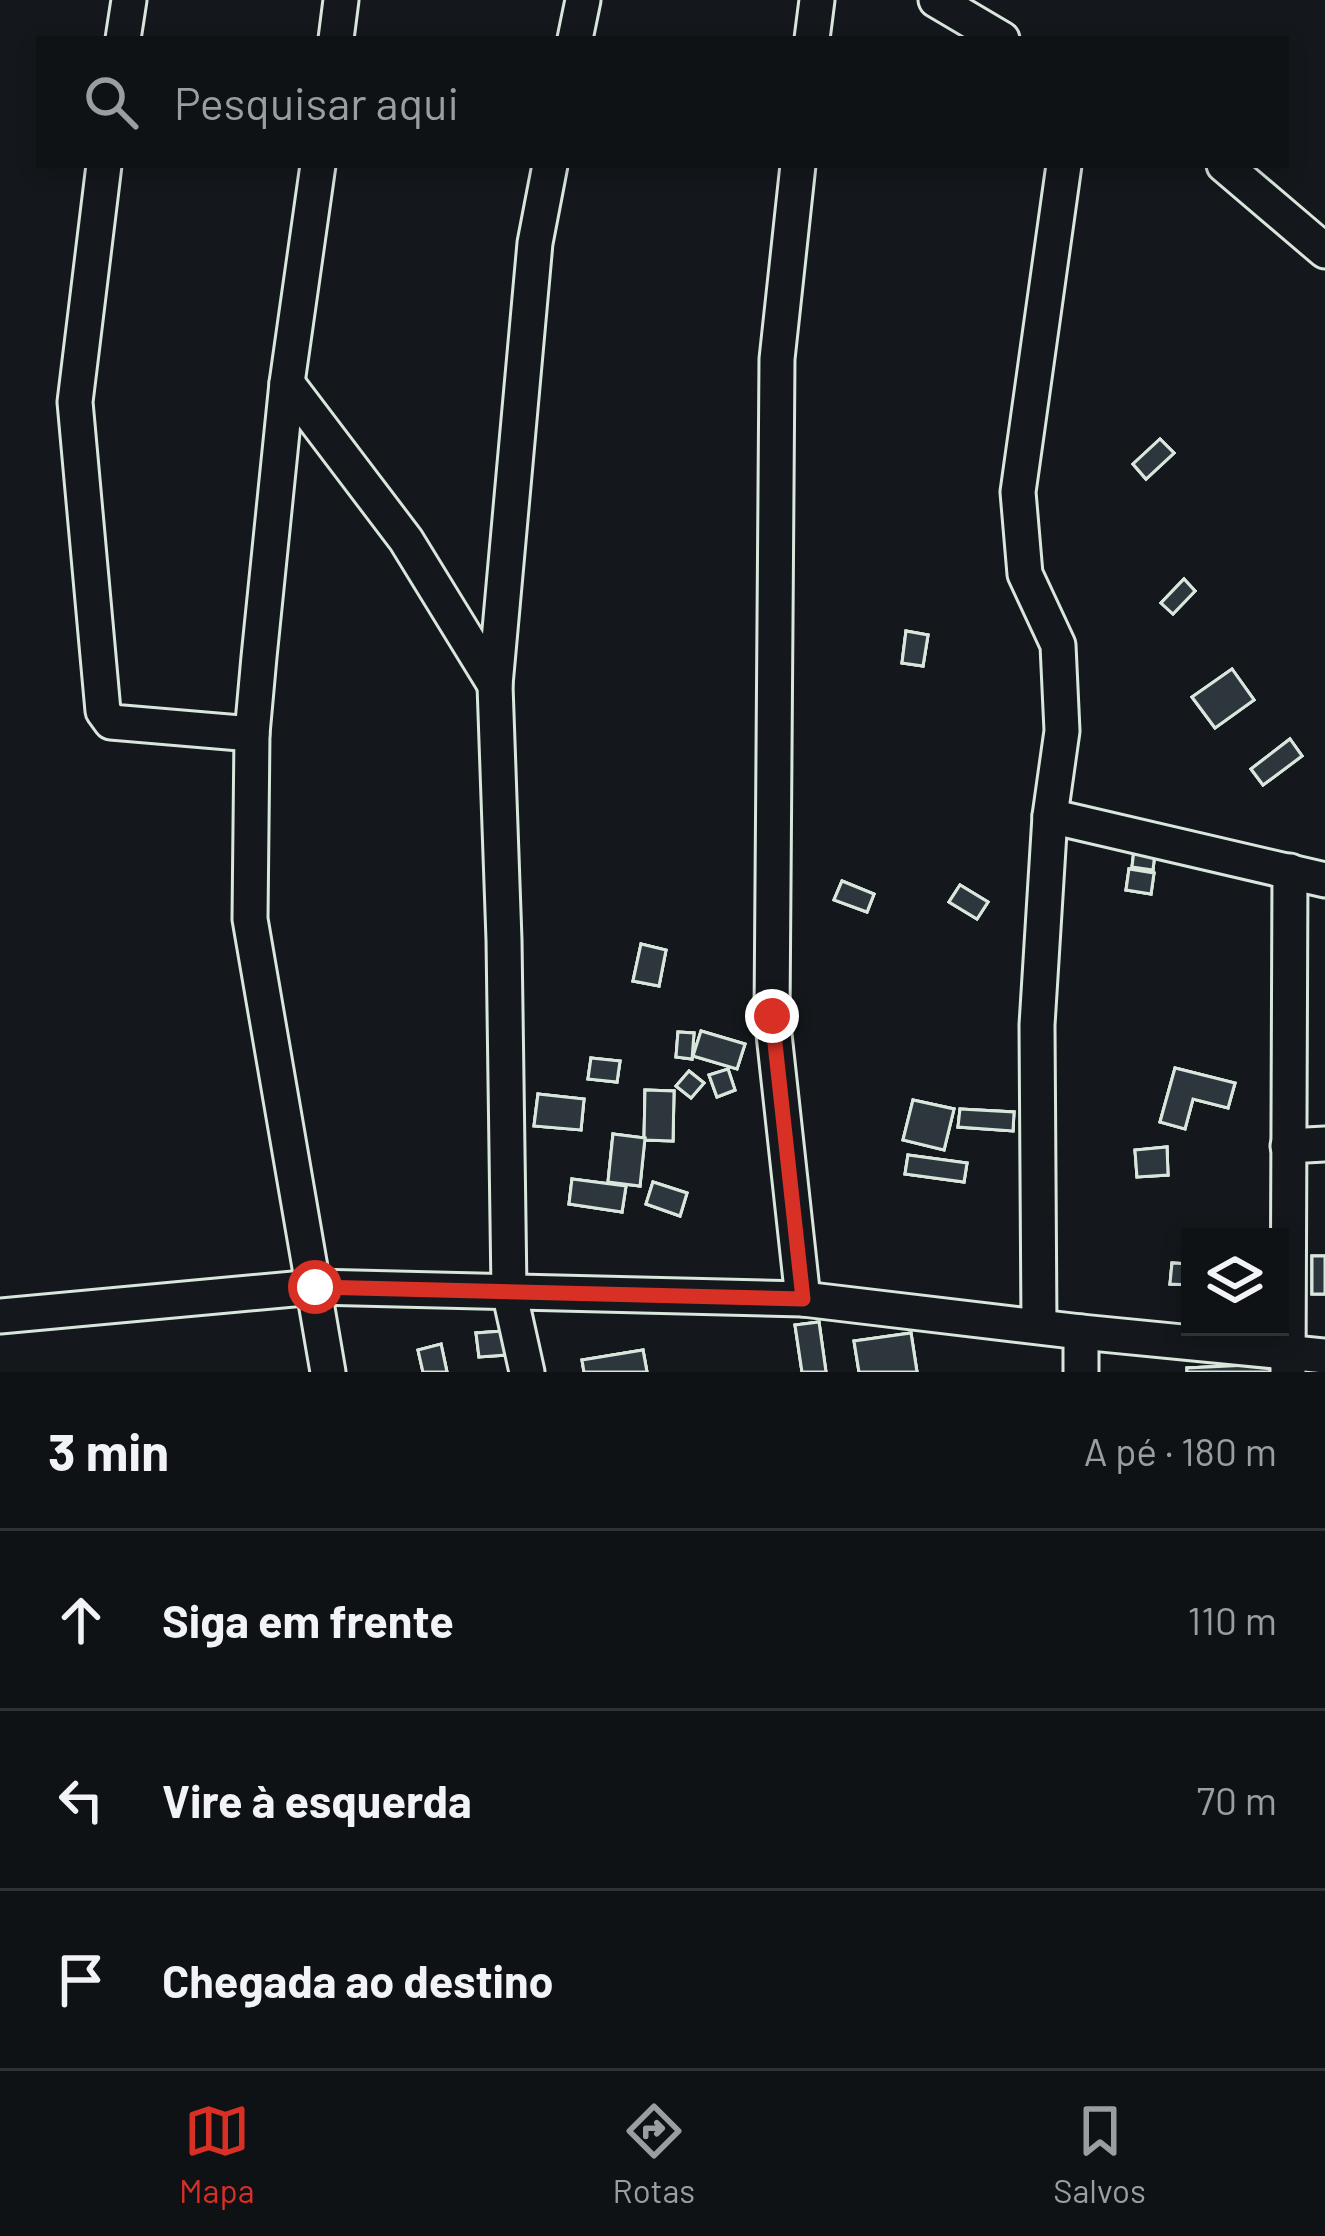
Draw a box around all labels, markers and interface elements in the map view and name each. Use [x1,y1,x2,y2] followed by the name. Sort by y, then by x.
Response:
[36,36,1289,168] search box
[78,69,144,135] icon: search
[174,75,459,129] text: Pesquisar aqui
[745,989,799,1043] route end
[1181,1228,1289,1336] map controls
[1181,1228,1289,1336] button: layers
[288,1260,342,1314] route start
[48,1420,169,1481] text: 3 min
[1084,1427,1277,1474] text: A pé · 180 m
[48,1587,114,1653] icon: ahead
[162,1593,454,1647] text: Siga em frente
[1187,1596,1277,1643] text: 110 m
[48,1767,114,1833] icon: left
[162,1773,472,1827] text: Vire à esquerda
[1196,1776,1277,1823] text: 70 m
[48,1947,114,2013] icon: arrive
[162,1953,554,2007] text: Chegada ao destino
[179,2098,255,2210] tab: Mapa
[613,2098,695,2210] tab: Rotas
[1053,2098,1146,2210] tab: Salvos

